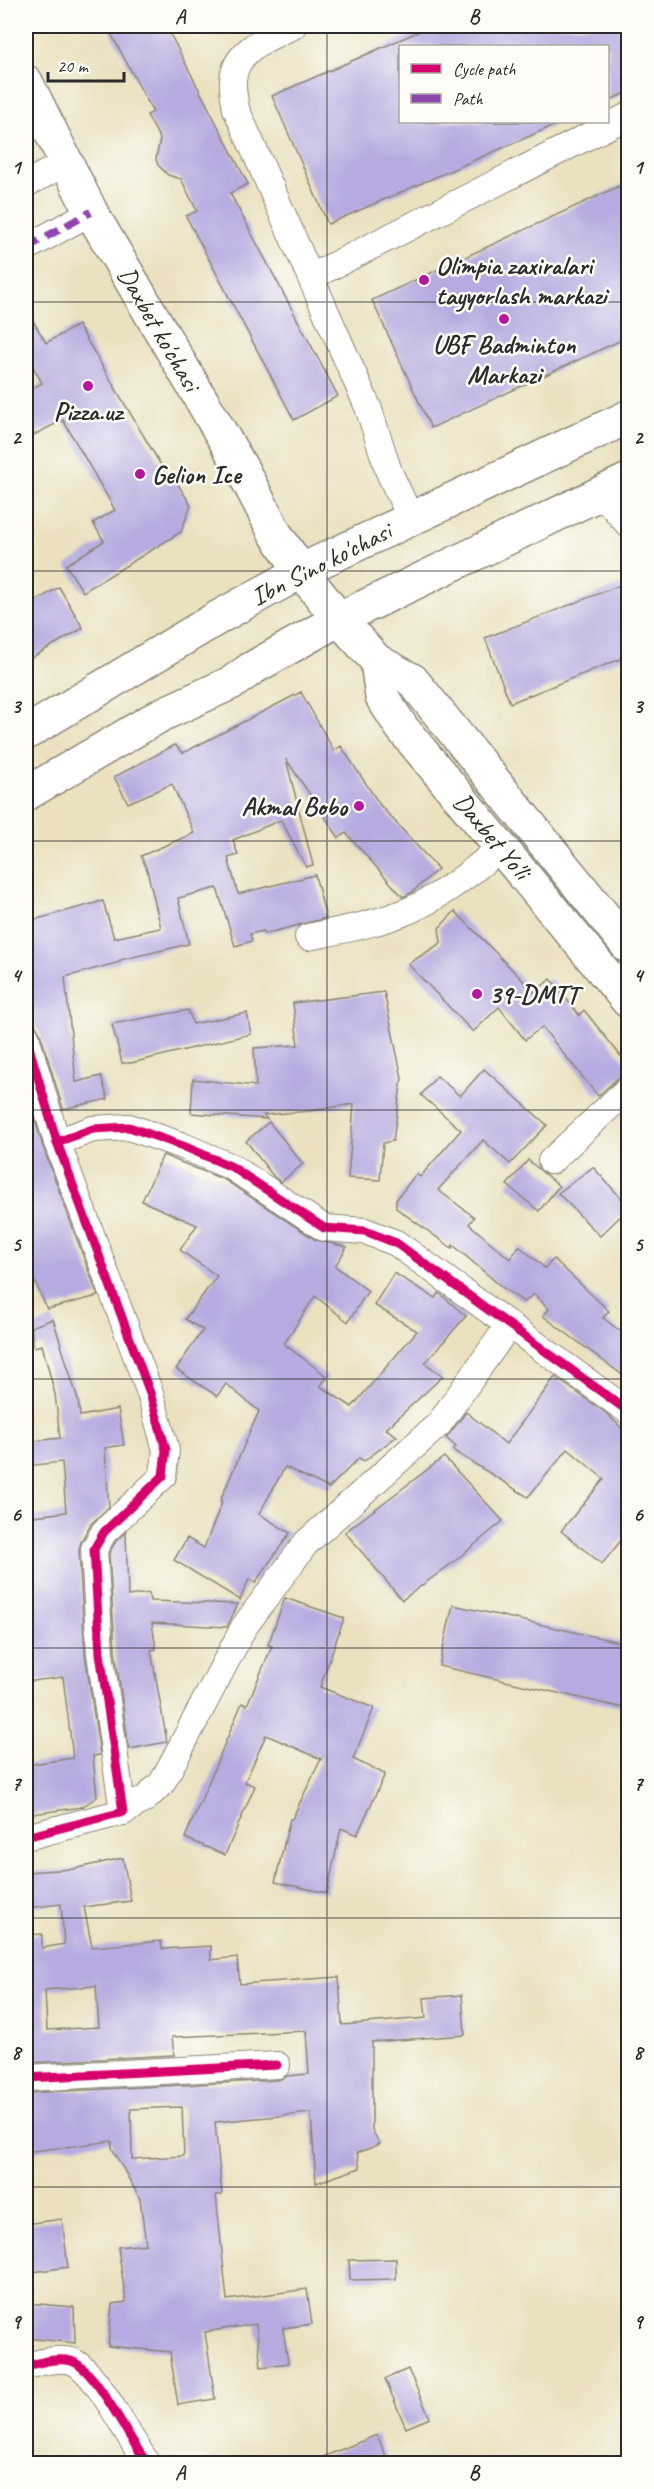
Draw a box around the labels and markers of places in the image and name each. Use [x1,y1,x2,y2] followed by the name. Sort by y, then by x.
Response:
[436,249,610,312] place label: Olimpia zaxiralari tayyorlash markazi
[417,273,431,287] marker: Olimpia zaxiralari tayyorlash markazi
[497,312,511,326] marker: UBF Badminton Markazi
[432,328,577,391] place label: UBF Badminton Markazi
[81,379,95,393] marker: Pizza.uz
[54,395,125,428] place label: Pizza.uz
[152,458,243,491] place label: Gelion Ice
[133,467,147,481] marker: Gelion Ice
[242,790,349,823] place label: Akmal Bobo
[352,799,366,813] marker: Akmal Bobo
[489,978,584,1011] place label: 39-DMTT
[470,987,484,1001] marker: 39-DMTT

